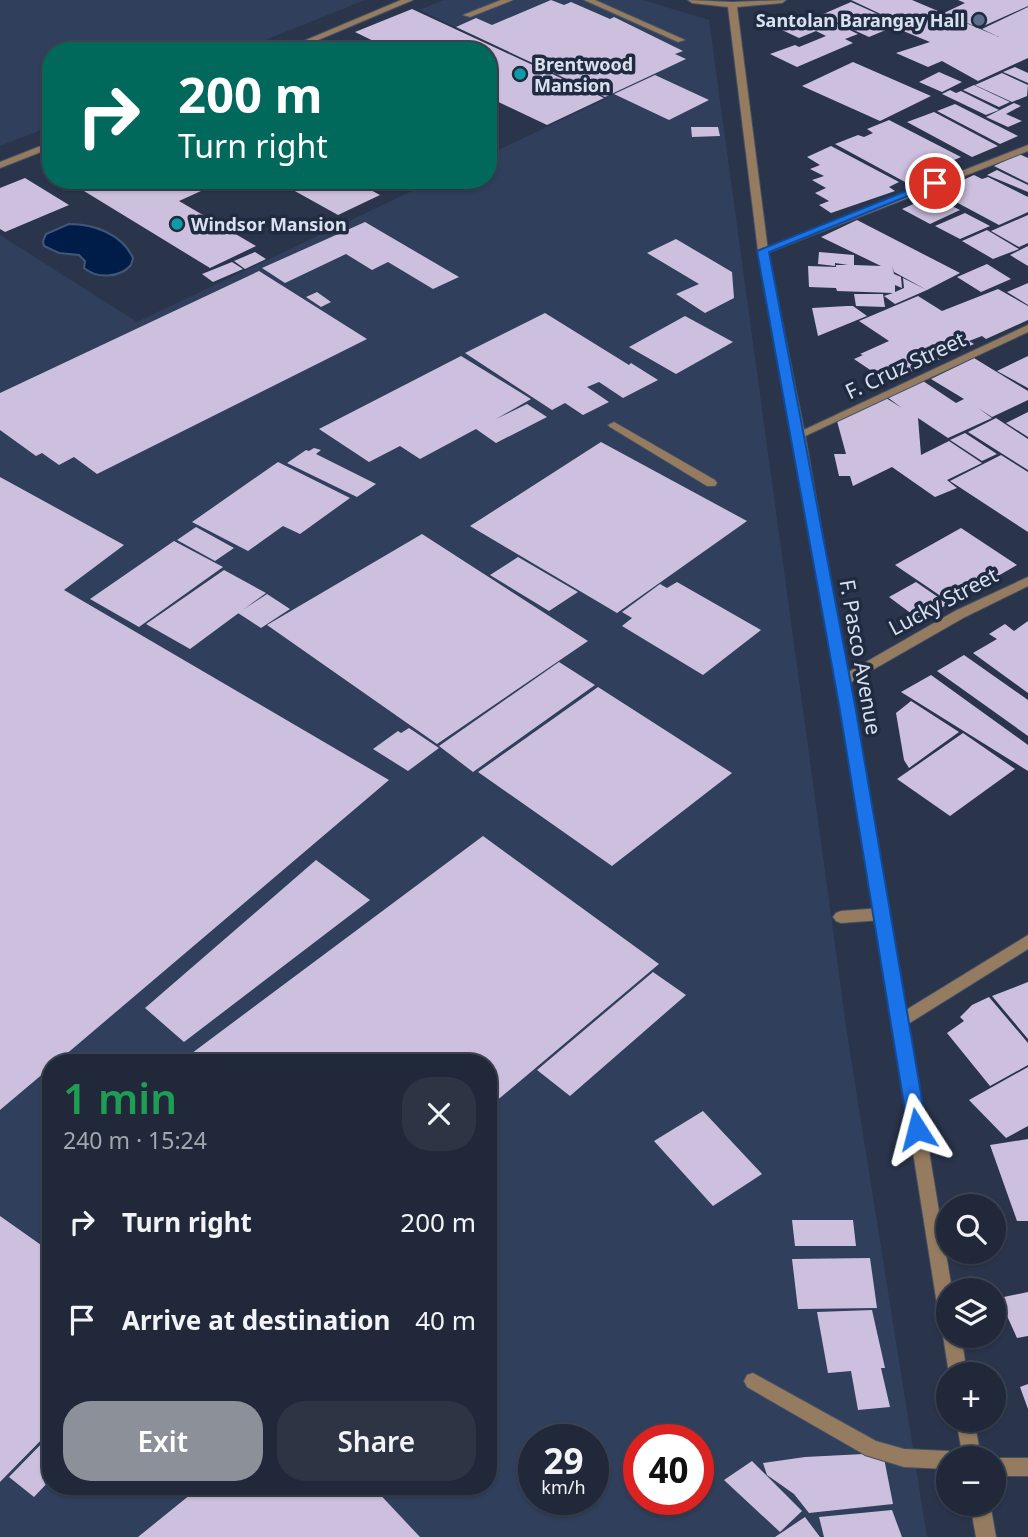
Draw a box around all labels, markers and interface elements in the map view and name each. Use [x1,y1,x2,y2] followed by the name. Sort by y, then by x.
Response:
[756,8,965,32] place label: Santolan Barangay Hall
[971,12,987,28] marker: Santolan Barangay Hall
[534,52,633,97] place label: Brentwood Mansion
[178,61,323,127] text: 200 m
[512,66,528,82] marker: Brentwood Mansion
[63,70,154,161] icon: right
[178,124,328,167] text: Turn right
[905,153,965,213] pin
[916,164,954,202] icon: arrive
[191,212,347,236] place label: Windsor Mansion
[169,216,185,232] marker: Windsor Mansion
[840,325,970,405] street label: F. Cruz Street
[883,560,1003,642] street label: Lucky Street
[834,577,888,737] street label: F. Pasco Avenue
[63,1069,177,1126] text: 1 min
[402,1077,476,1151] button: close
[880,1092,954,1166] position arrow
[63,1124,207,1156] text: 240 m · 15:24
[936,1194,1006,1516] map controls
[936,1194,1006,1264] button: search
[63,1203,101,1241] icon: right
[122,1204,252,1240] text: Turn right
[400,1204,476,1240] text: 200 m
[936,1278,1006,1348] button: layers
[63,1301,101,1339] icon: arrive
[122,1302,391,1338] text: Arrive at destination
[415,1302,476,1338] text: 40 m
[936,1362,1006,1432] button: +
[63,1401,263,1481] button: Exit
[277,1401,476,1481] button: Share
[623,1424,714,1515] speed limit sign: 40
[543,1437,584,1484] text: 29
[936,1446,1006,1516] button: −
[541,1475,586,1499] text: km/h

